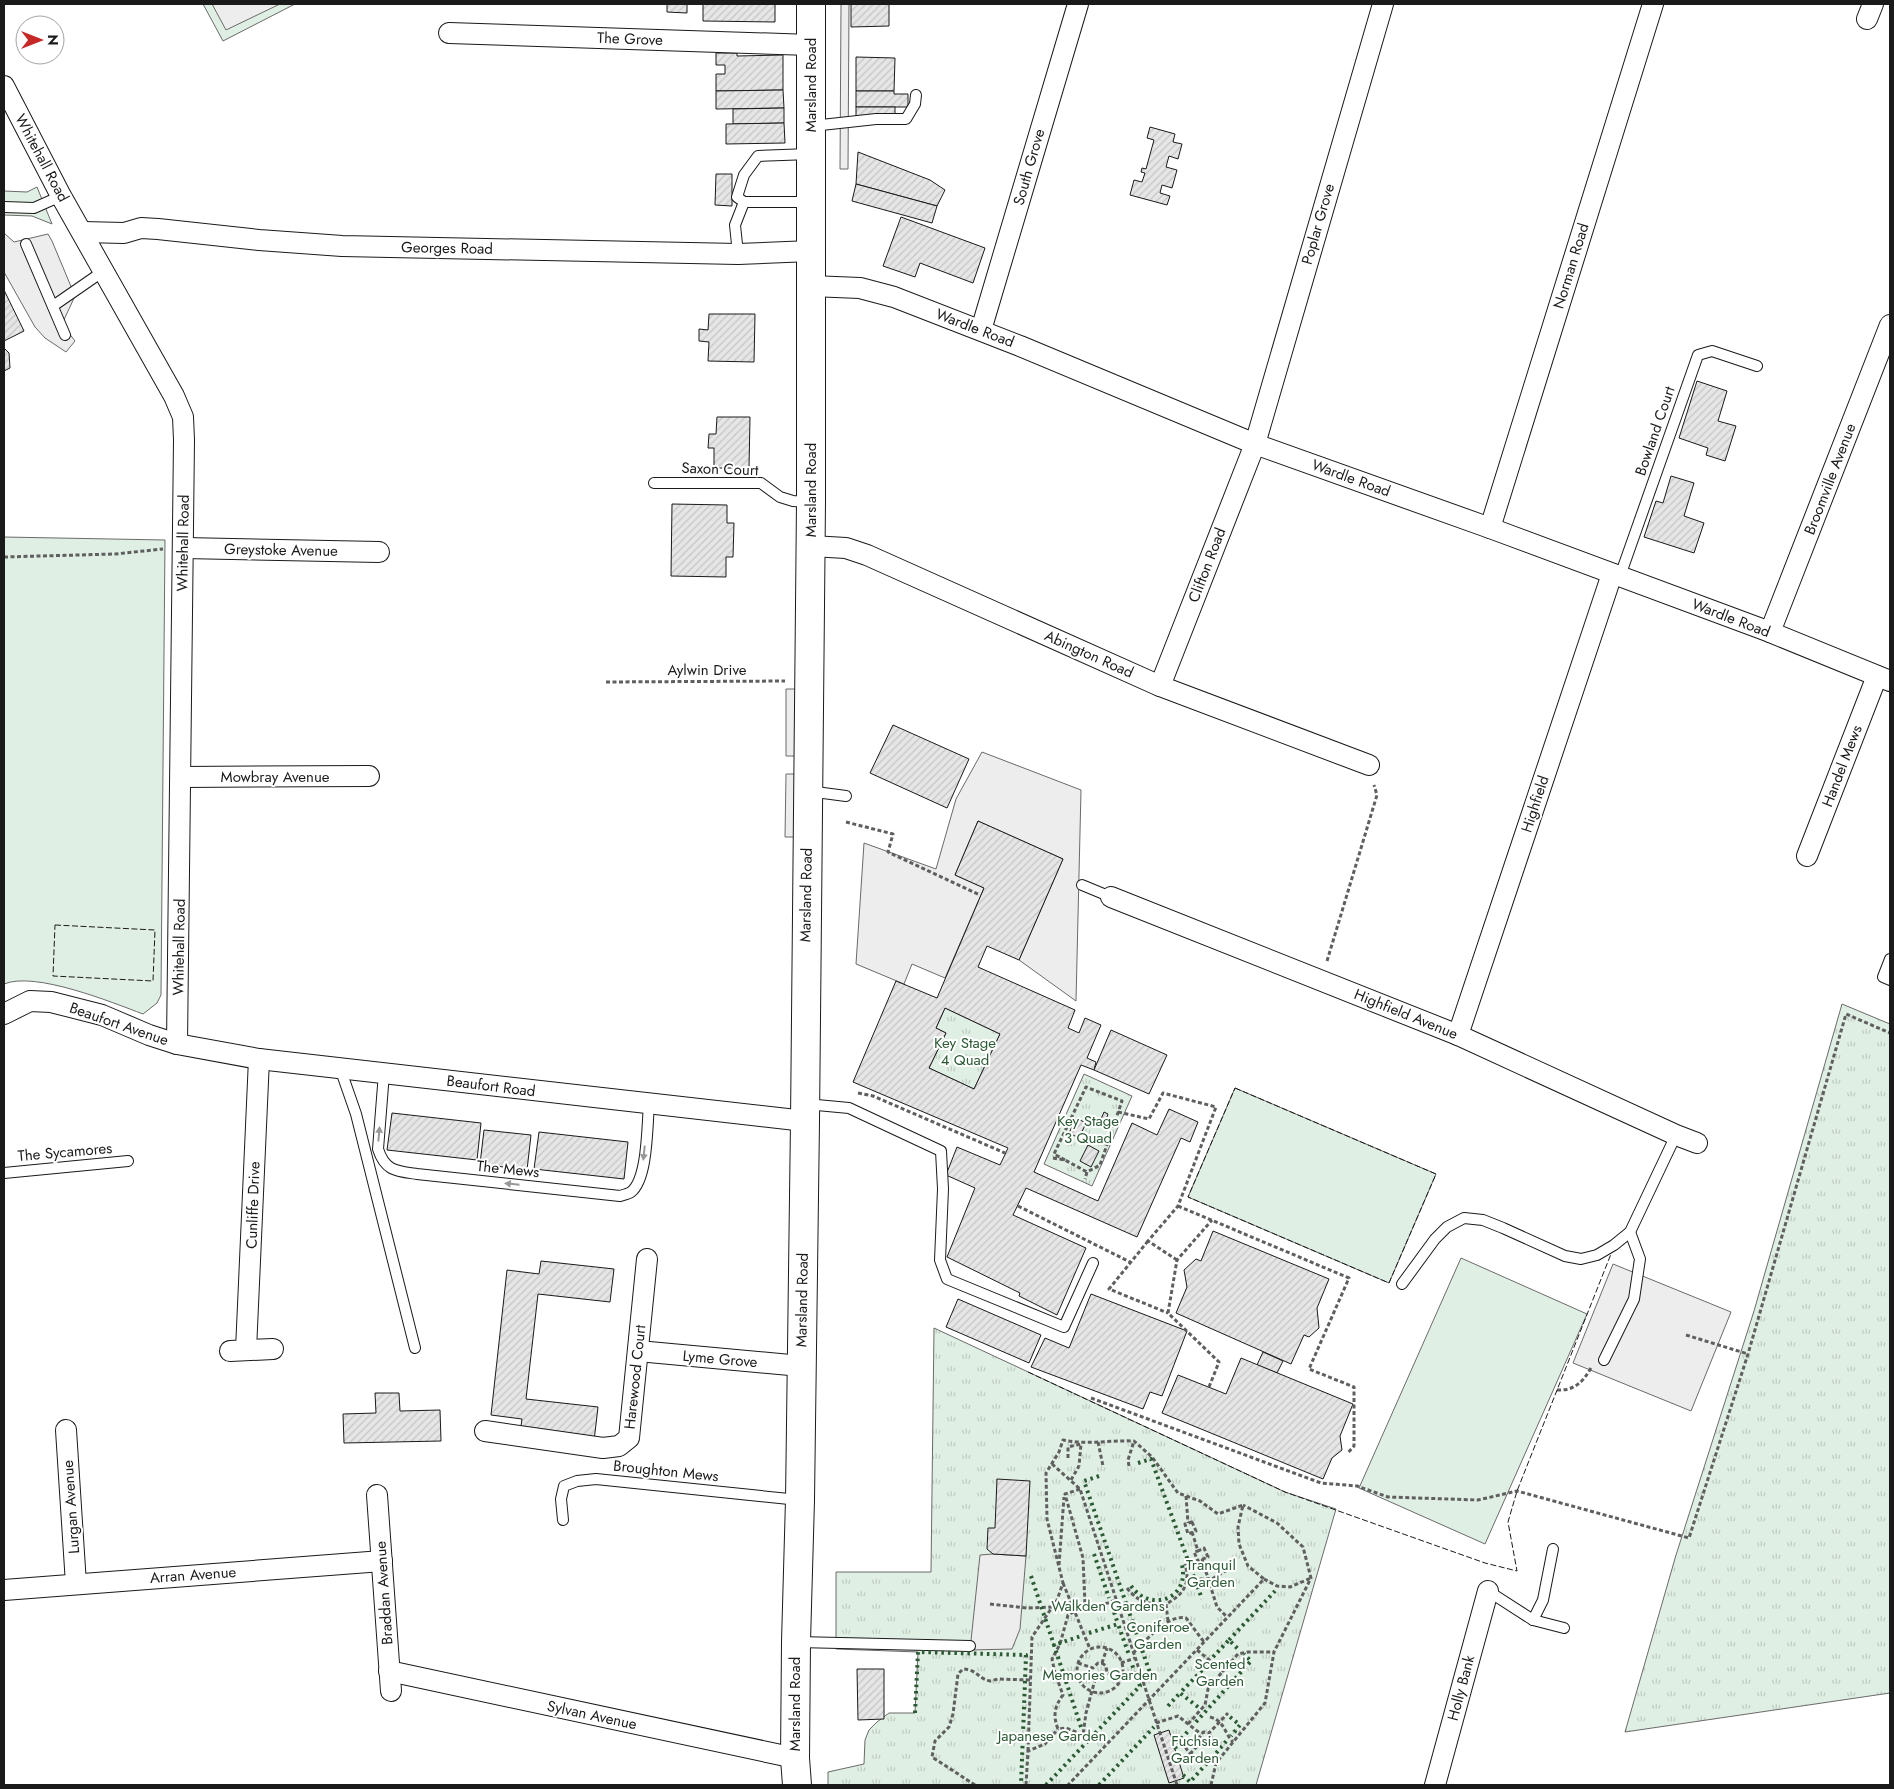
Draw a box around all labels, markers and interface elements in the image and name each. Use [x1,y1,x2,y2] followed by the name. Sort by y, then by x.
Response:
[15,15,65,65] north arrow
[597,27,663,51] street label: The Grove
[43,34,63,46] text: N
[800,38,822,132] street label: Marsland Road
[10,110,74,206] street label: Whitehall Road
[1008,126,1051,208] street label: South Grove
[1296,181,1340,267] street label: Poplar Grove
[1548,220,1594,312] street label: Norman Road
[401,236,493,260] street label: Georges Road
[933,303,1017,353] street label: Wardle Road
[1629,383,1681,479] street label: Bowland Court
[1799,420,1861,538] street label: Broomville Avenue
[800,443,822,537] street label: Marsland Road
[1309,454,1393,502] street label: Wardle Road
[681,457,759,481] street label: Saxon Court
[171,494,195,592] street label: Whitehall Road
[1183,524,1231,606] street label: Clifton Road
[224,538,338,562] street label: Greystoke Avenue
[1689,593,1773,643] street label: Wardle Road
[1041,625,1137,683] street label: Abington Road
[667,659,747,681] street label: Aylwin Drive
[1816,722,1868,810] street label: Handel Mews
[221,766,330,788] street label: Mowbray Avenue
[1515,773,1555,835] street label: Highfield
[794,848,818,942] street label: Marsland Road
[167,898,191,996] street label: Whitehall Road
[1351,983,1461,1045] street label: Highfield Avenue
[66,997,172,1051] street label: Beaufort Avenue
[934,1032,996,1071] park label: Key Stage 4 Quad
[445,1070,537,1102] street label: Beaufort Road
[1057,1110,1119,1149] park label: Key Stage 3 Quad
[375,1125,383,1141] one-way arrow
[17,1137,113,1167] street label: The Sycamores
[640,1146,648,1162] one-way arrow
[476,1155,540,1183] street label: The Mews
[240,1161,266,1249] street label: Cunliffe Drive
[504,1180,520,1188] one-way arrow
[790,1253,814,1347] street label: Marsland Road
[619,1323,651,1430] street label: Harewood Court
[682,1345,759,1373] street label: Lyme Grove
[612,1455,720,1487] street label: Broughton Mews
[57,1459,85,1555] street label: Lurgan Avenue
[369,1540,399,1646] street label: Braddan Avenue
[1186,1554,1236,1593] park label: Tranquil Garden
[149,1561,237,1589] street label: Arran Avenue
[1051,1595,1165,1617] park label: Walkden Gardens
[1126,1616,1190,1655] park label: Coniferoe Garden
[1442,1652,1480,1723] street label: Holly Bank
[1195,1653,1245,1692] park label: Scented Garden
[784,1657,806,1751] street label: Marsland Road
[1042,1664,1158,1686] park label: Memories Garden
[545,1695,639,1735] street label: Sylvan Avenue
[996,1725,1106,1747] park label: Japanese Garden
[1171,1730,1219,1769] park label: Fuchsia Garden

